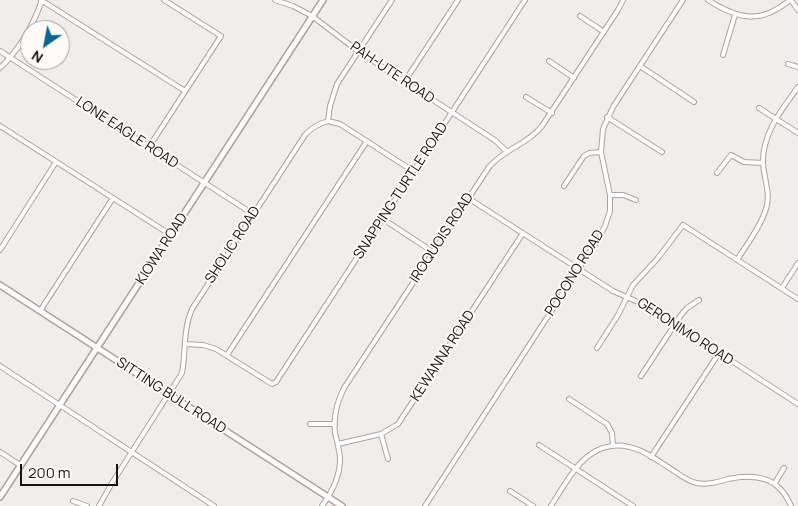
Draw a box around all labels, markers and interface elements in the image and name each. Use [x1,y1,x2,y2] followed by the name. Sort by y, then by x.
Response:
[20,20,70,70] north arrow
[347,39,437,107] street label: PAH-UTE ROAD
[28,46,46,68] text: N
[73,94,181,172] street label: LONE EAGLE ROAD
[350,119,452,263] street label: SNAPPING TURTLE ROAD
[407,190,477,286] street label: IROQUOIS ROAD
[202,203,264,287] street label: SHOLIC ROAD
[133,210,191,288] street label: KIOWA ROAD
[542,227,608,319] street label: POCONO ROAD
[634,295,736,369] street label: GERONIMO ROAD
[407,307,479,405] street label: KEWANNA ROAD
[113,354,229,438] street label: SITTING BULL ROAD
[22,454,120,486] scale bar
[28,462,71,483] text: 200 m

